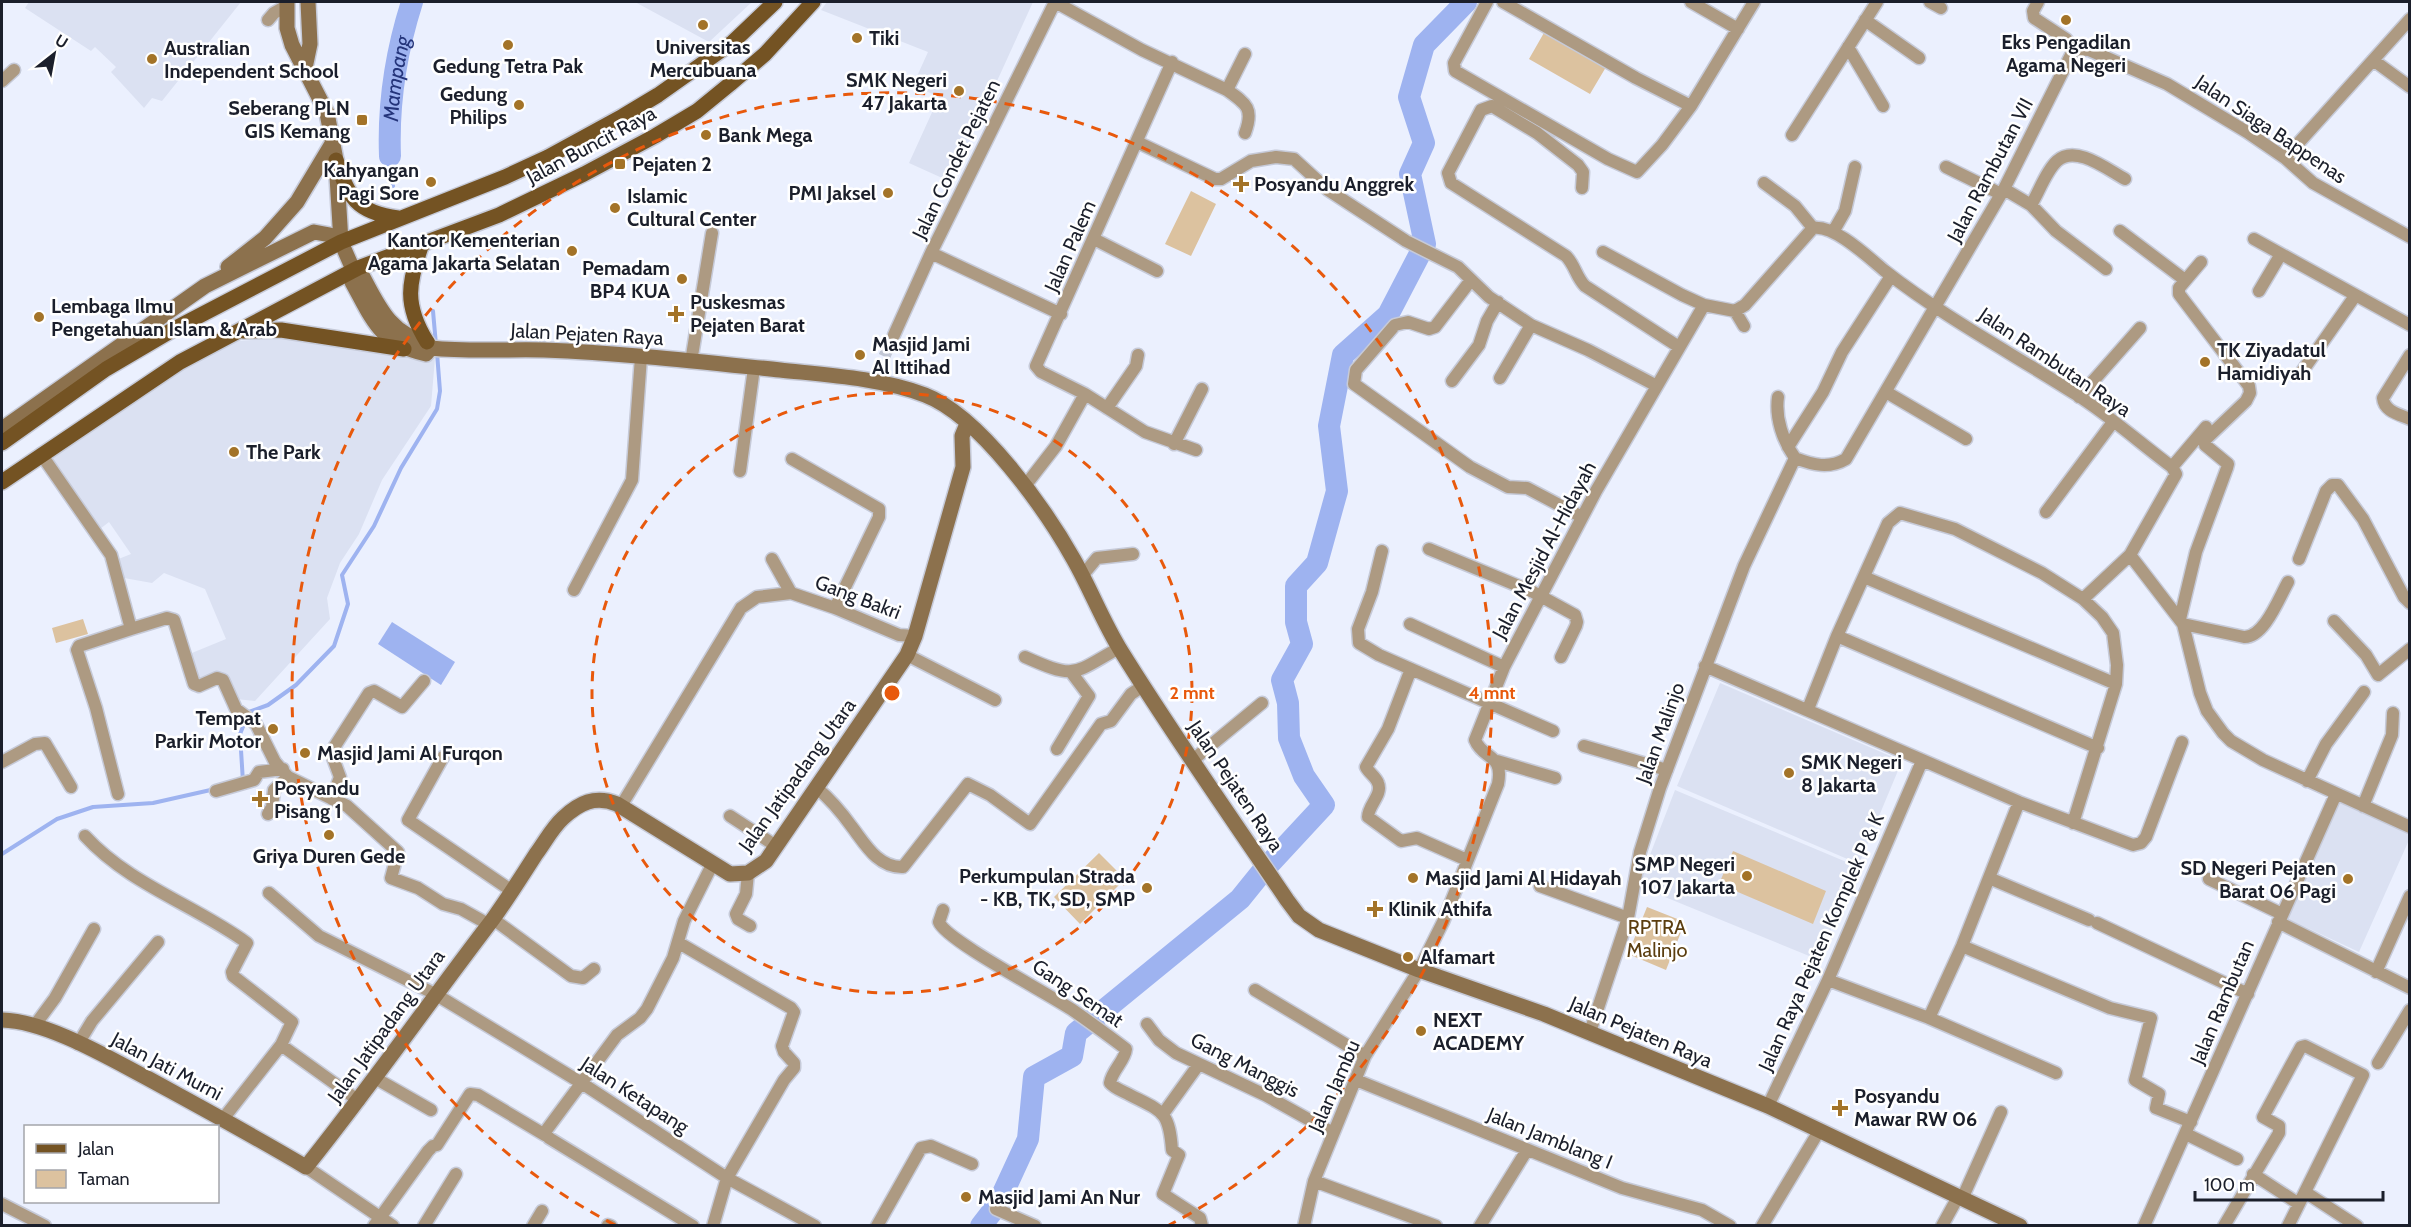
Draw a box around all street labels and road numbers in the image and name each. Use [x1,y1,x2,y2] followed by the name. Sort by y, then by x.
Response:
[2190,69,2351,188] street label: Jalan Siaga Bappenas
[907,75,1005,244] street label: Jalan Condet Pejaten
[1941,94,2038,247] street label: Jalan Rambutan VII
[521,101,660,190] street label: Jalan Buncit Raya
[1039,197,1101,296] street label: Jalan Palem
[1974,302,2136,422] street label: Jalan Rambutan Raya
[509,318,664,350] street label: Jalan Pejaten Raya
[1487,457,1601,644] street label: Jalan Mesjid Al-Hidayah
[812,570,904,624] street label: Gang Bakri
[1630,679,1689,788] street label: Jalan Malinjo
[733,693,861,857] street label: Jalan Jatipadang Utara
[1183,715,1289,856] street label: Jalan Pejaten Raya
[1753,809,1889,1076] street label: Jalan Raya Pejaten Komplek P & K
[2185,936,2259,1069] street label: Jalan Rambutan
[322,944,450,1108] street label: Jalan Jatipadang Utara
[1028,954,1128,1032] street label: Gang Semat
[1565,991,1716,1073] street label: Jalan Pejaten Raya
[106,1026,227,1105] street label: Jalan Jati Murni
[1187,1027,1303,1103] street label: Gang Manggis
[1303,1036,1365,1137] street label: Jalan Jambu
[576,1051,694,1139] street label: Jalan Ketapang
[1483,1102,1616,1174] street label: Jalan Jamblang I

